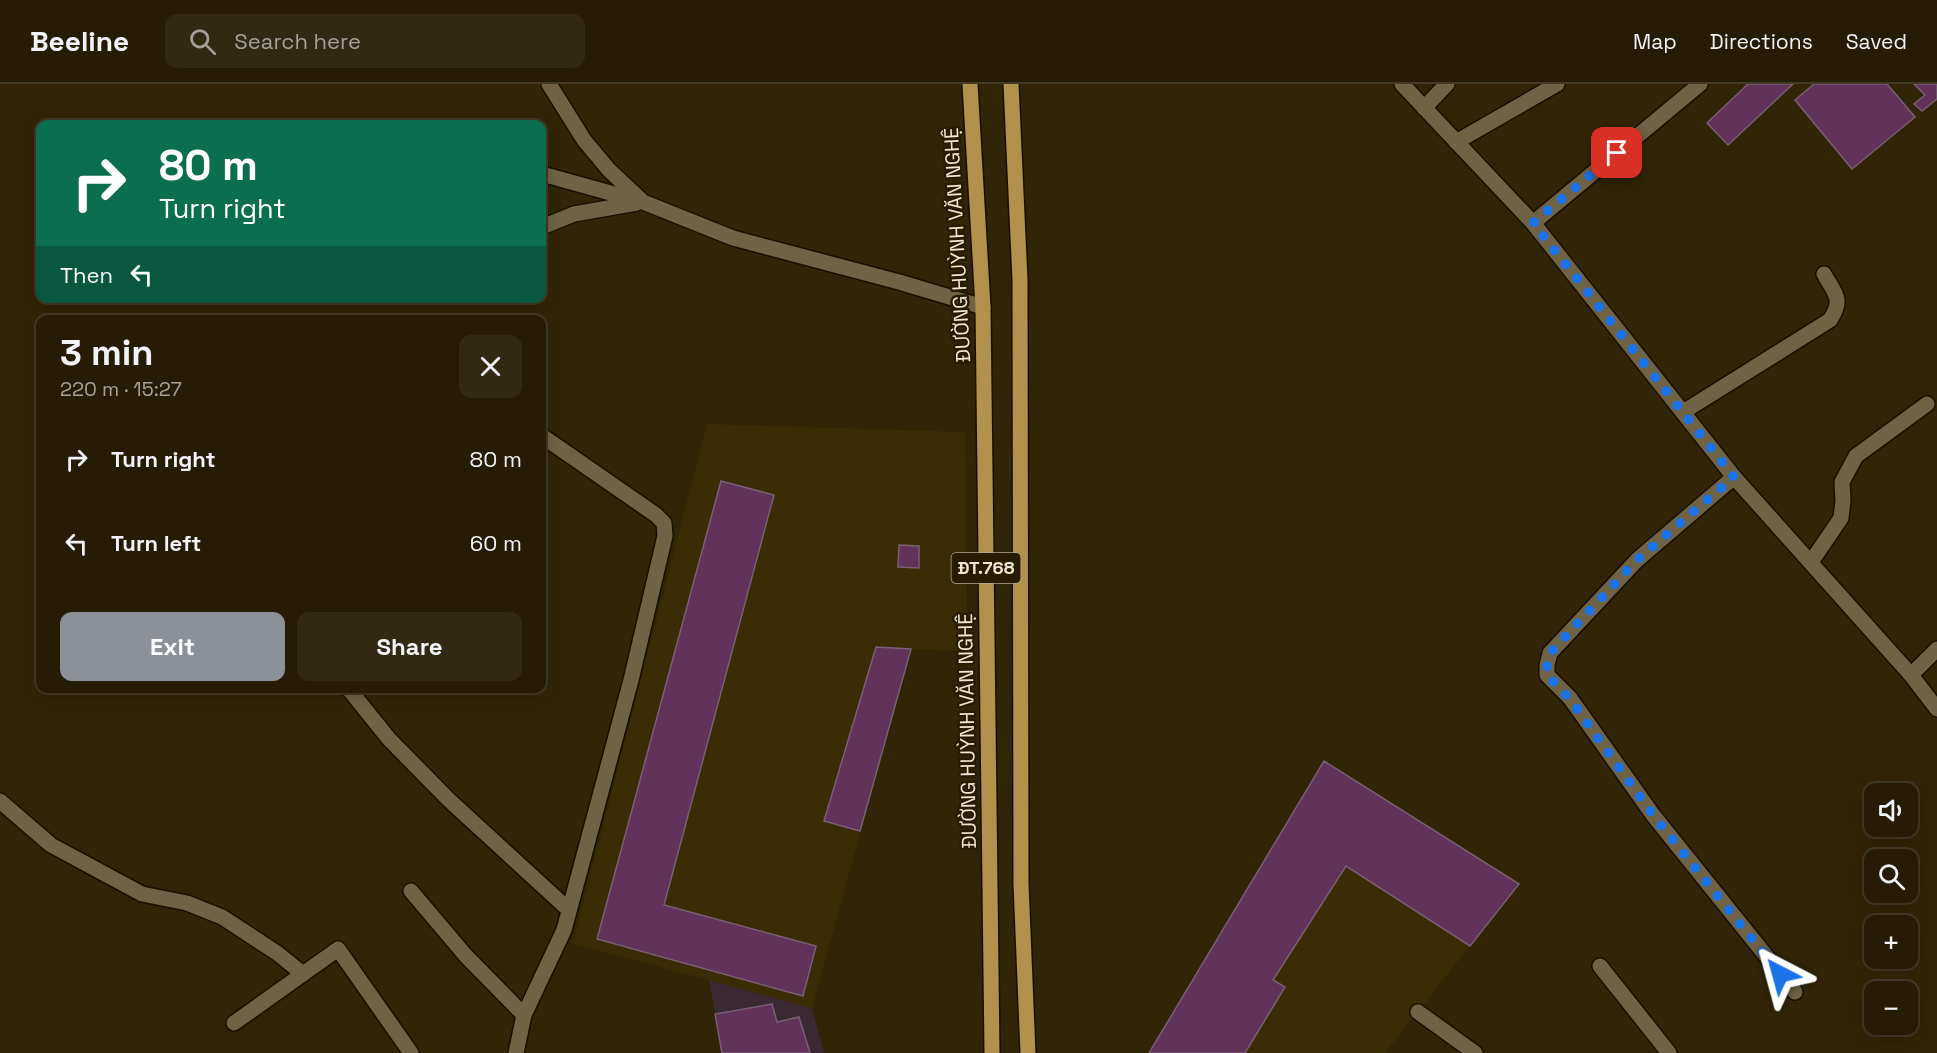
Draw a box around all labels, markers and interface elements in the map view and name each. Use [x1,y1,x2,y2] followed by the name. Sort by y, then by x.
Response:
[165,14,585,68] search box
[30,23,129,59] text: Beeline
[186,25,219,58] icon: search
[234,27,361,55] text: Search here
[1633,28,1677,55] text: Map
[1710,28,1813,55] text: Directions
[1846,28,1907,55] text: Saved
[938,127,976,363] street label: ĐƯỜNG HUỲNH VĂN NGHỆ
[1591,127,1642,178] pin
[1600,136,1633,169] icon: arrive
[159,139,258,192] text: 80 m
[60,144,138,222] icon: right
[159,191,286,226] text: Turn right
[125,258,158,291] icon: left
[60,261,113,289] text: Then
[60,330,154,376] text: 3 min
[459,335,522,398] button: close
[60,376,182,402] text: 220 m · 15:27
[60,443,93,476] icon: right
[111,445,216,473] text: Turn right
[470,445,522,473] text: 80 m
[60,527,93,560] icon: left
[111,529,201,557] text: Turn left
[470,529,522,557] text: 60 m
[952,553,1020,583] road number: ĐT.768
[60,612,285,681] button: Exit
[297,612,522,681] button: Share
[952,613,982,849] street label: ĐƯỜNG HUỲNH VĂN NGHỆ
[1864,783,1918,1035] map controls
[1864,783,1918,837] button: sound
[1864,849,1918,903] button: search
[1864,915,1918,969] button: +
[1748,942,1812,1006] position arrow
[1864,981,1918,1035] button: −

